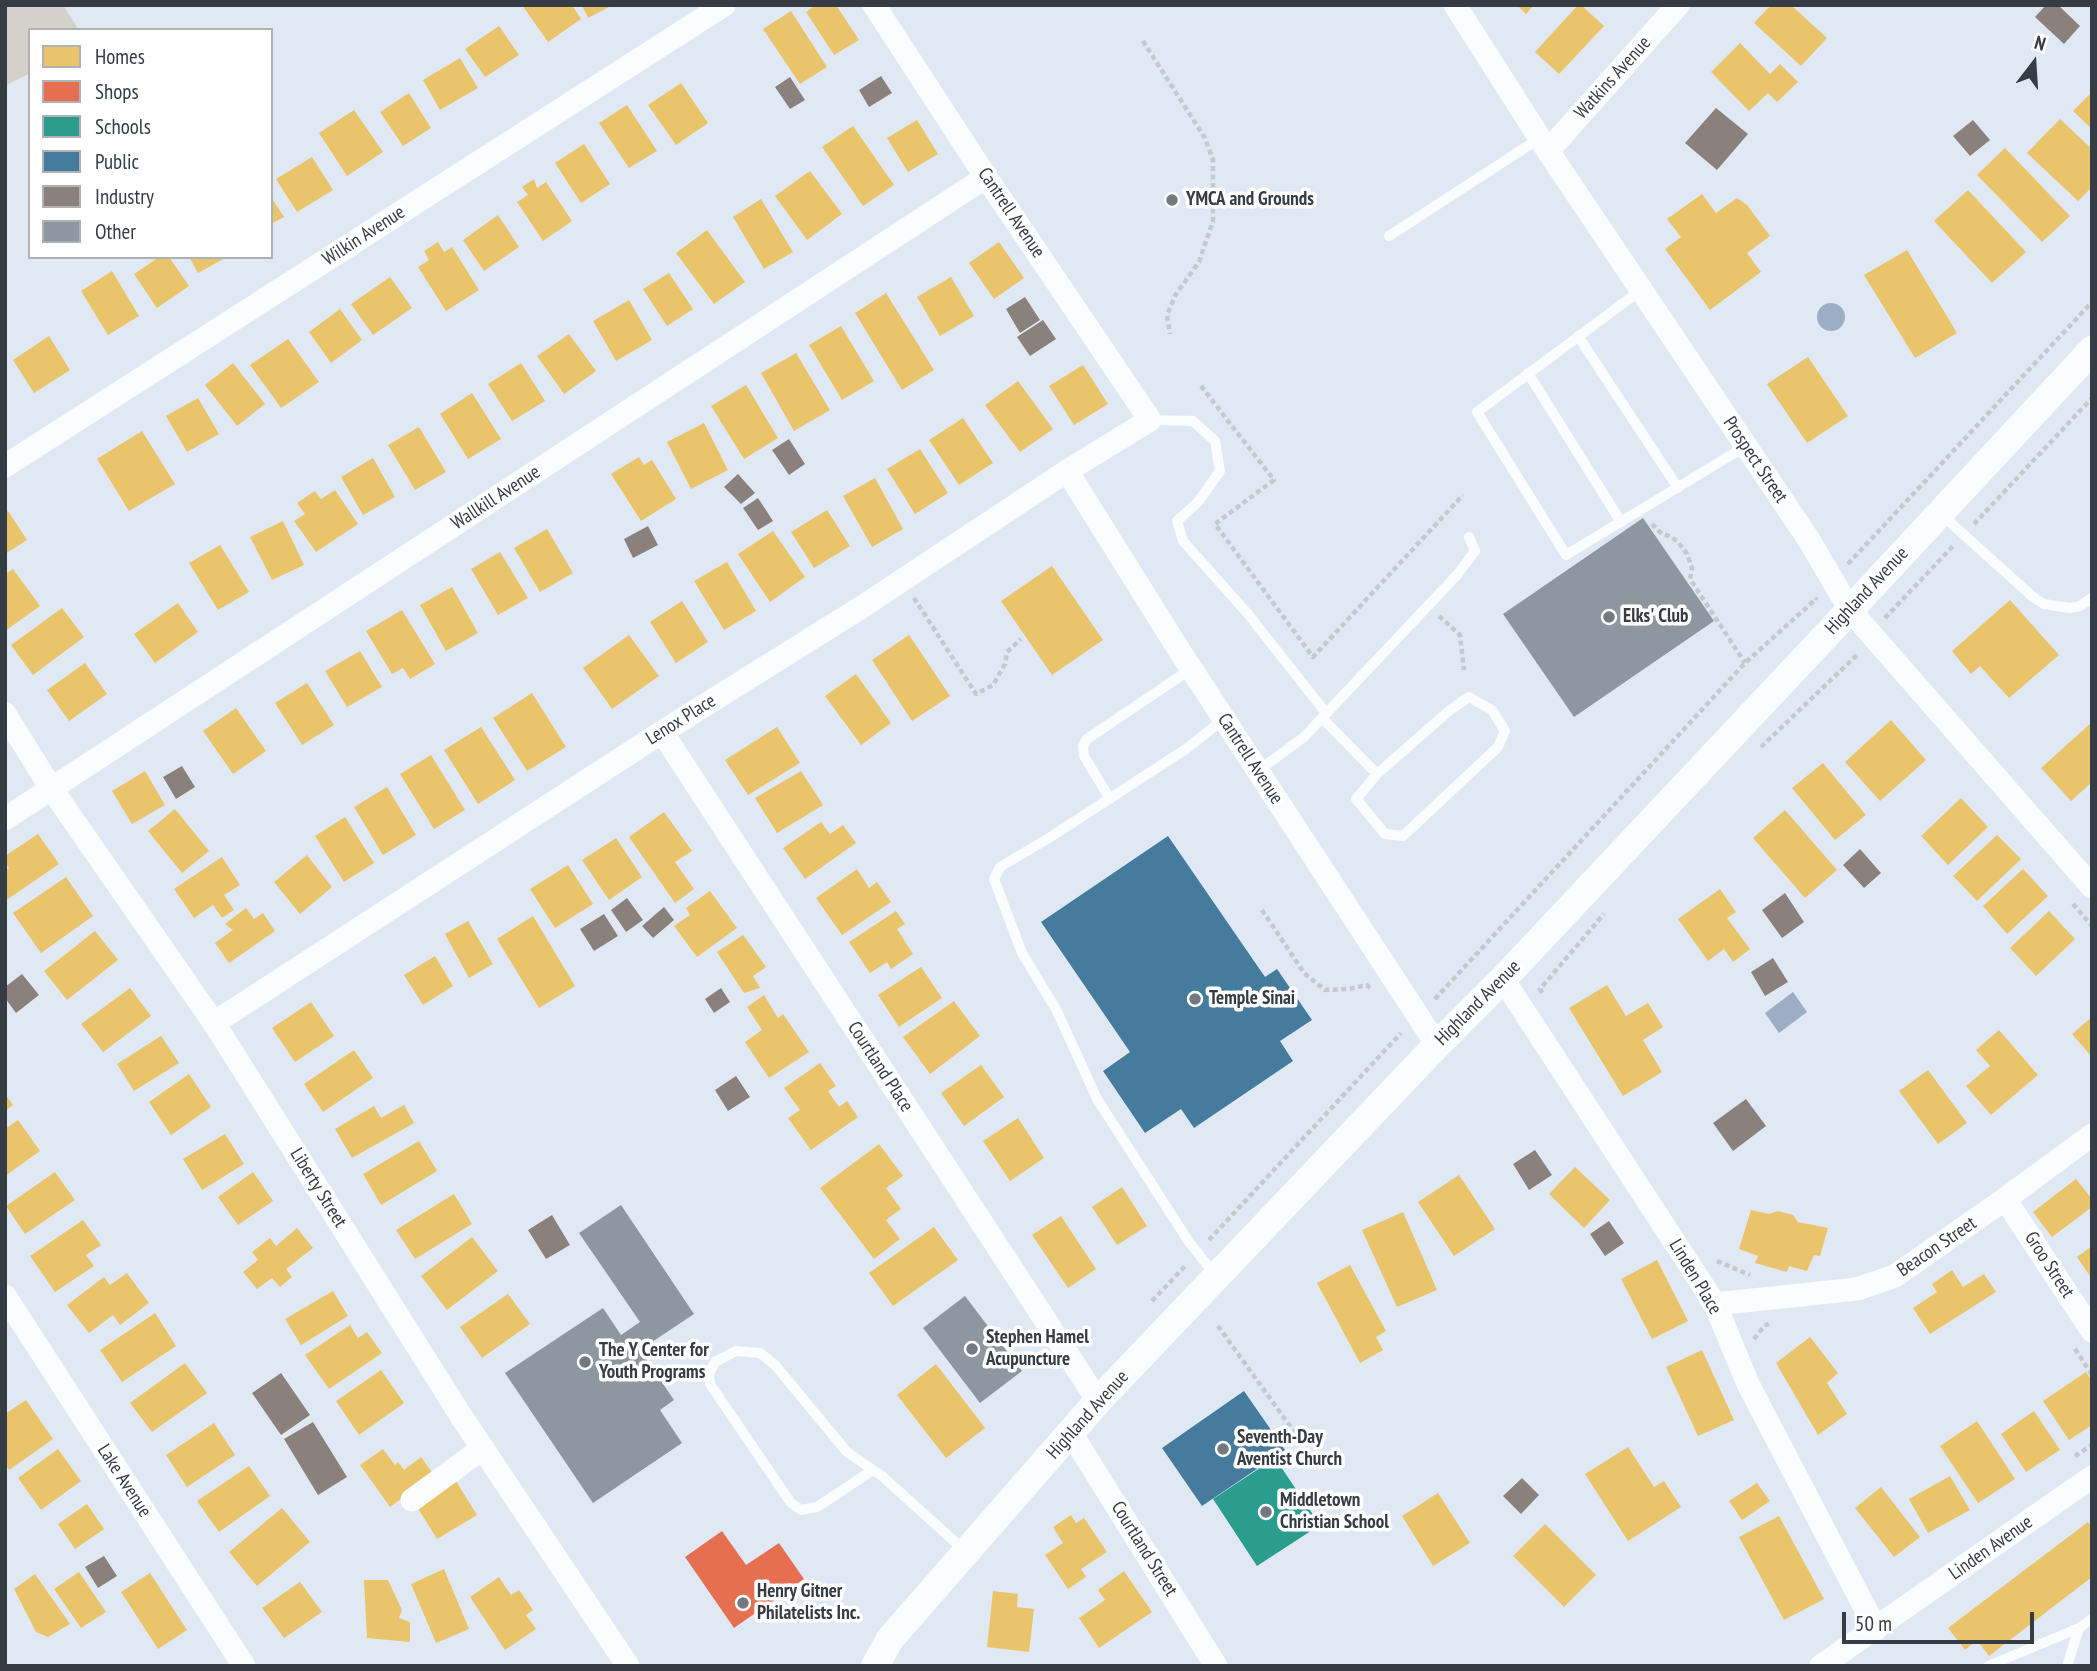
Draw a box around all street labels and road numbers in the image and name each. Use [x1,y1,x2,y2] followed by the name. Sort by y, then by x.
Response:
[1570,32,1656,124] street label: Watkins Avenue
[973,164,1049,262] street label: Cantrell Avenue
[319,201,409,271] street label: Wilkin Avenue
[1718,413,1792,507] street label: Prospect Street
[447,461,545,535] street label: Wallkill Avenue
[1821,542,1913,640] street label: Highland Avenue
[642,690,720,750] street label: Lenox Place
[1212,709,1288,809] street label: Cantrell Avenue
[1431,956,1525,1050] street label: Highland Avenue
[842,1018,918,1116] street label: Courtland Place
[285,1144,351,1232] street label: Liberty Street
[1893,1212,1981,1282] street label: Beacon Street
[2019,1228,2079,1302] street label: Groo Street
[1664,1235,1726,1319] street label: Linden Place
[1042,1366,1134,1464] street label: Highland Avenue
[92,1440,156,1522] street label: Lake Avenue
[1106,1497,1182,1601] street label: Courtland Street
[1945,1511,2037,1585] street label: Linden Avenue

